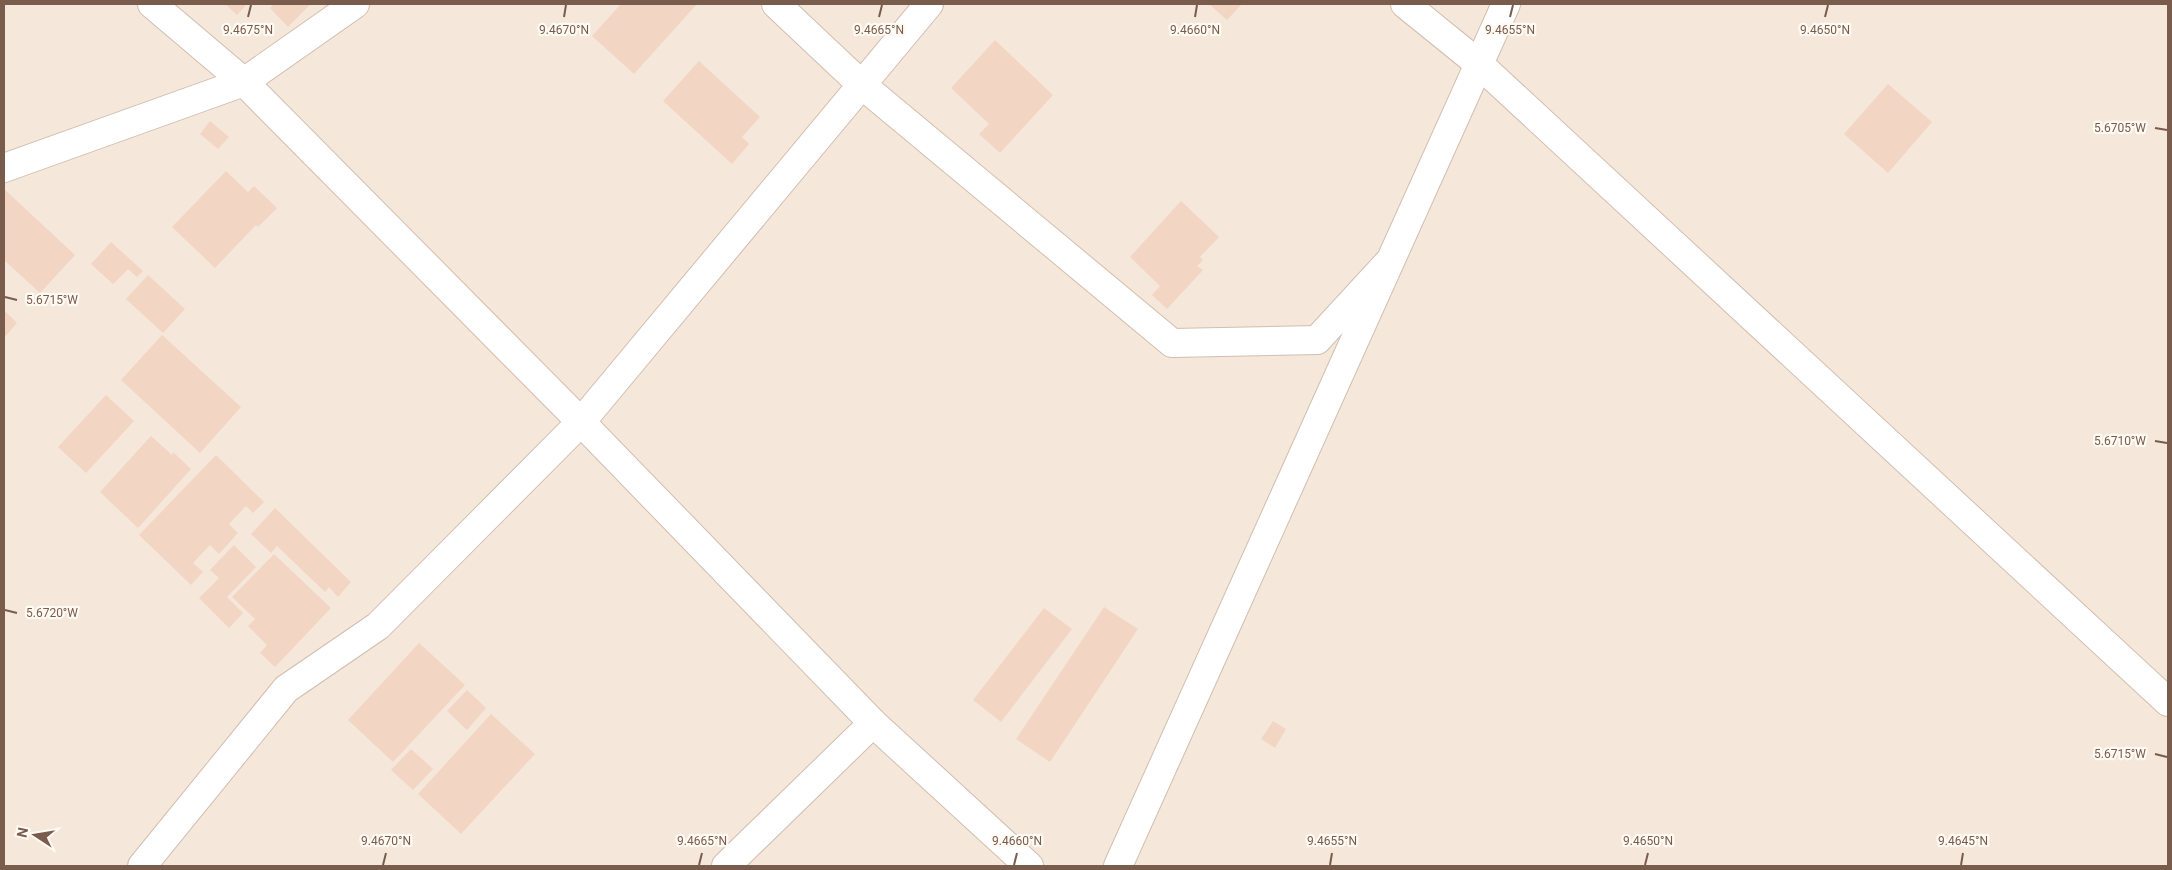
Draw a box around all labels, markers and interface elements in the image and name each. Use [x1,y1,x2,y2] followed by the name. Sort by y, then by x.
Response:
[223,23,273,37] text: 9.4675°N
[539,23,589,37] text: 9.4670°N
[854,23,904,37] text: 9.4665°N
[1170,23,1220,37] text: 9.4660°N
[1485,23,1535,37] text: 9.4655°N
[1800,23,1850,37] text: 9.4650°N
[2094,121,2146,135] text: 5.6705°W
[26,293,78,307] text: 5.6715°W
[2094,434,2146,448] text: 5.6710°W
[26,606,78,620] text: 5.6720°W
[2094,747,2146,761] text: 5.6715°W
[10,810,60,860] north arrow
[13,826,31,839] text: N
[361,834,411,848] text: 9.4670°N
[677,834,727,848] text: 9.4665°N
[992,834,1042,848] text: 9.4660°N
[1307,834,1357,848] text: 9.4655°N
[1623,834,1673,848] text: 9.4650°N
[1938,834,1988,848] text: 9.4645°N

